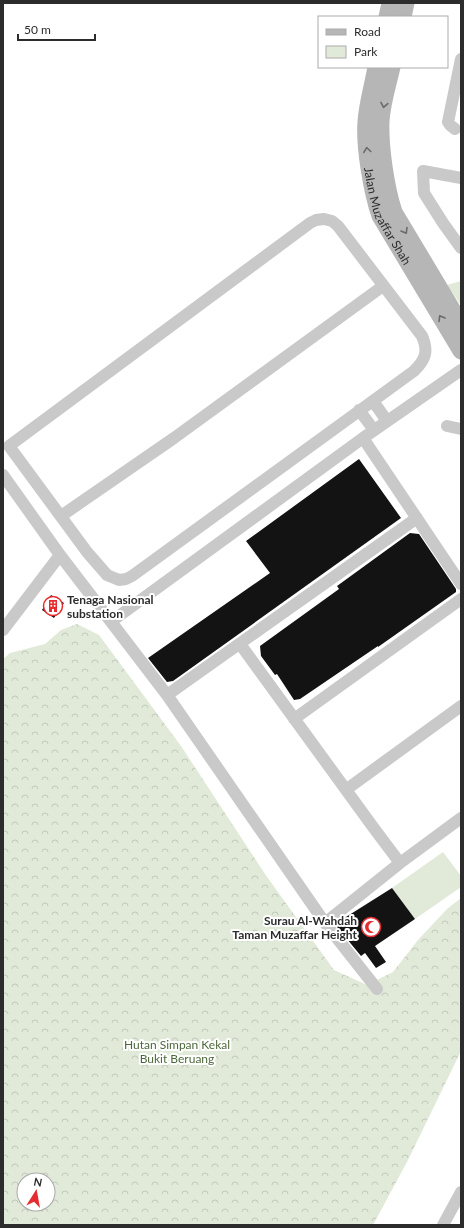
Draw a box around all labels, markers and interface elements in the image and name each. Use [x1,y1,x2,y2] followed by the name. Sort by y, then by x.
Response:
[18,16,95,42] scale bar
[318,16,448,68] legend
[24,22,51,37] text: 50 m
[354,24,381,39] text: Road
[354,44,378,59] text: Park
[380,102,389,108] one-way arrow
[363,147,372,153] one-way arrow
[361,166,415,267] street label: Jalan Muzaffar Shah
[400,227,408,234] one-way arrow
[439,314,446,322] one-way arrow
[67,592,154,621] place label: Tenaga Nasional substation
[42,595,64,617] building icon: Tenaga Nasional substation
[232,913,358,942] place label: Surau Al-Wahdah Taman Muzaffar Height
[360,916,382,938] mosque icon: Surau Al-Wahdah Taman Muzaffar Height
[124,1037,230,1066] park label: Hutan Simpan Kekal Bukit Beruang
[16,1172,56,1212] north arrow
[33,1175,43,1189] text: N

